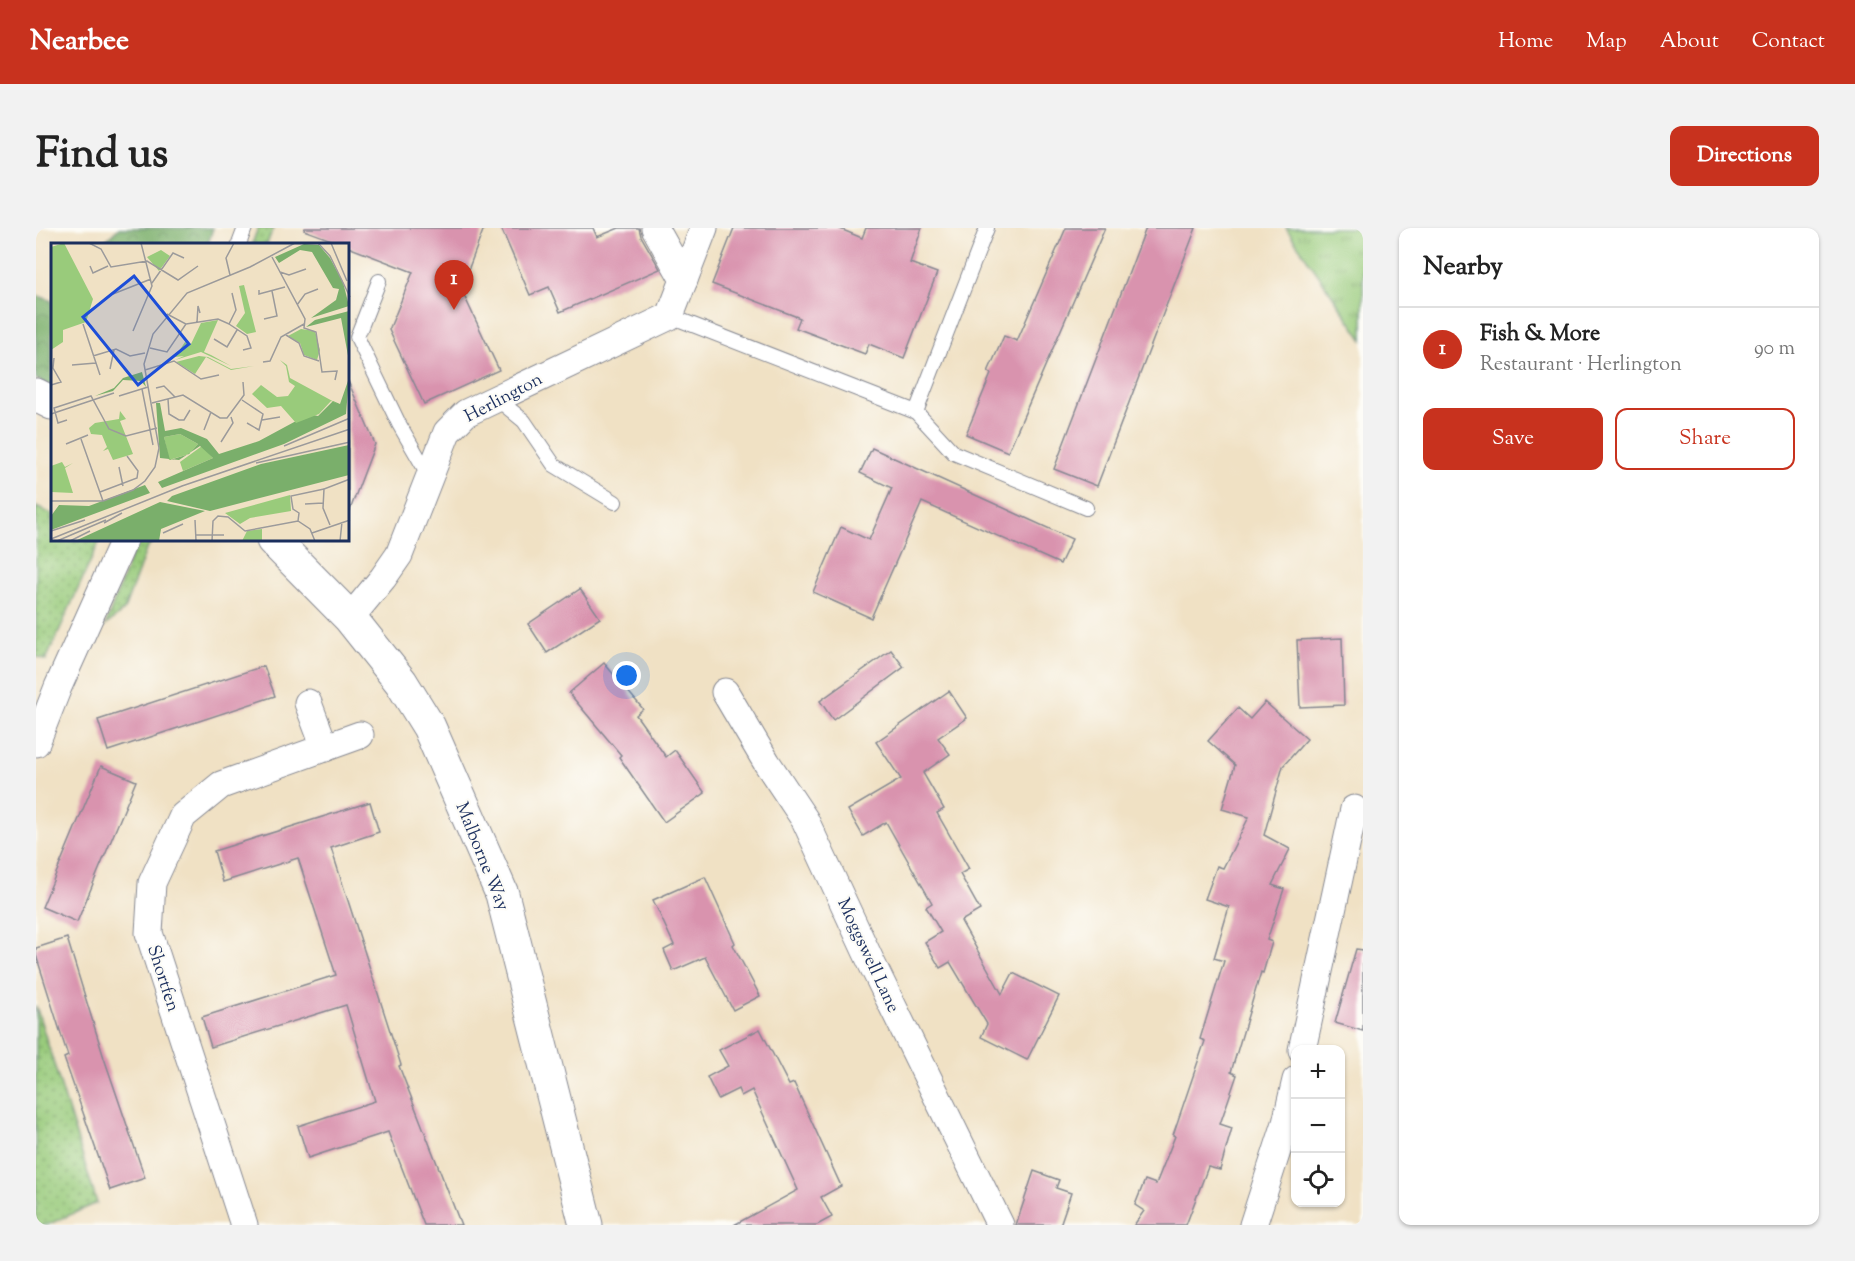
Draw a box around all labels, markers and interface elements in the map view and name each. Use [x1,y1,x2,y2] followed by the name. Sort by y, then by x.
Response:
[30,22,129,62] text: Nearbee
[1498,27,1553,57] text: Home
[1586,27,1627,57] text: Map
[1660,27,1719,57] text: About
[1752,27,1825,57] text: Contact
[36,126,168,186] text: Find us
[1670,126,1819,186] button: Directions
[51,243,350,542] inset map
[1423,249,1503,286] text: Nearby
[434,260,474,310] pin: 1
[1480,319,1600,351] text: Fish & More
[1439,335,1446,364] text: 1
[1754,335,1795,364] text: 90 m
[1480,351,1682,380] text: Restaurant · Herlington
[460,367,548,430] street label: Herlington
[1423,408,1603,470] button: Save
[1615,408,1795,470] button: Share
[612,661,641,690] your location
[448,799,515,915] street label: Malborne Way
[829,894,905,1017] street label: Moggswell Lane
[139,942,185,1016] street label: Shortfen
[1291,1045,1345,1207] map controls
[1291,1045,1345,1099] button: +
[1291,1099,1345,1153] button: −
[1291,1153,1345,1207] button: locate

